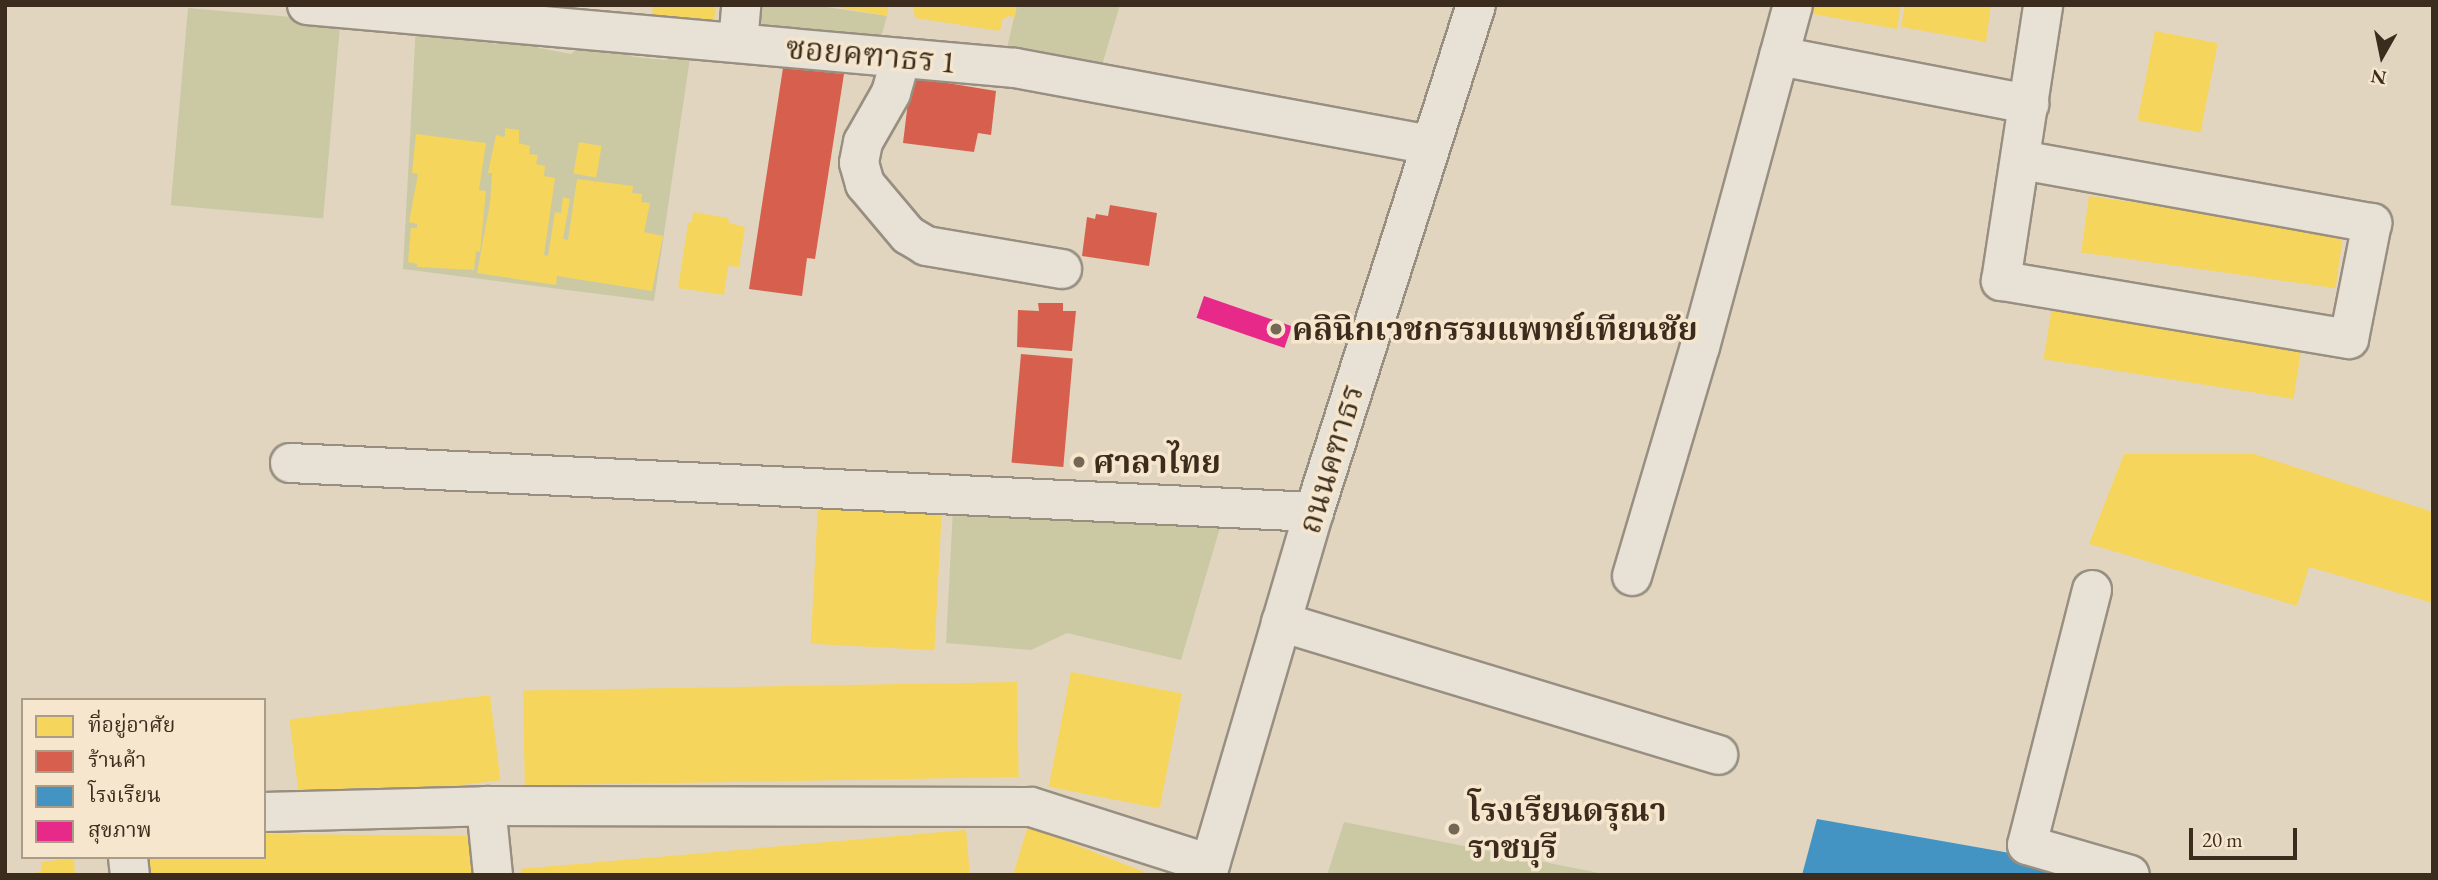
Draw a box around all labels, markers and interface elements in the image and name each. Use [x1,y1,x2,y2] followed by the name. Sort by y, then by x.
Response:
[2347,21,2417,91] north arrow
[784,28,958,82] street label: ซอยคฑาธร 1
[2369,64,2388,91] text: N
[1292,310,1698,348] place label: คลินิกเวชกรรมแพทย์เทียนชัย
[1266,319,1286,339] marker: คลินิกเวชกรรมแพทย์เทียนชัย
[1290,380,1372,538] street label: ถนนคฑาธร
[1093,443,1221,481] place label: ศาลาไทย
[1071,454,1087,470] marker: ศาลาไทย
[21,698,266,859] legend
[88,711,175,738] text: ที่อยู่อาศัย
[88,746,146,773] text: ร้านค้า
[88,781,161,808] text: โรงเรียน
[1468,792,1666,867] place label: โรงเรียนดรุณา ราชบุรี
[2193,814,2302,858] scale bar
[88,816,152,843] text: สุขภาพ
[1446,821,1462,837] marker: โรงเรียนดรุณา ราชบุรี
[2202,826,2243,853] text: 20 m

